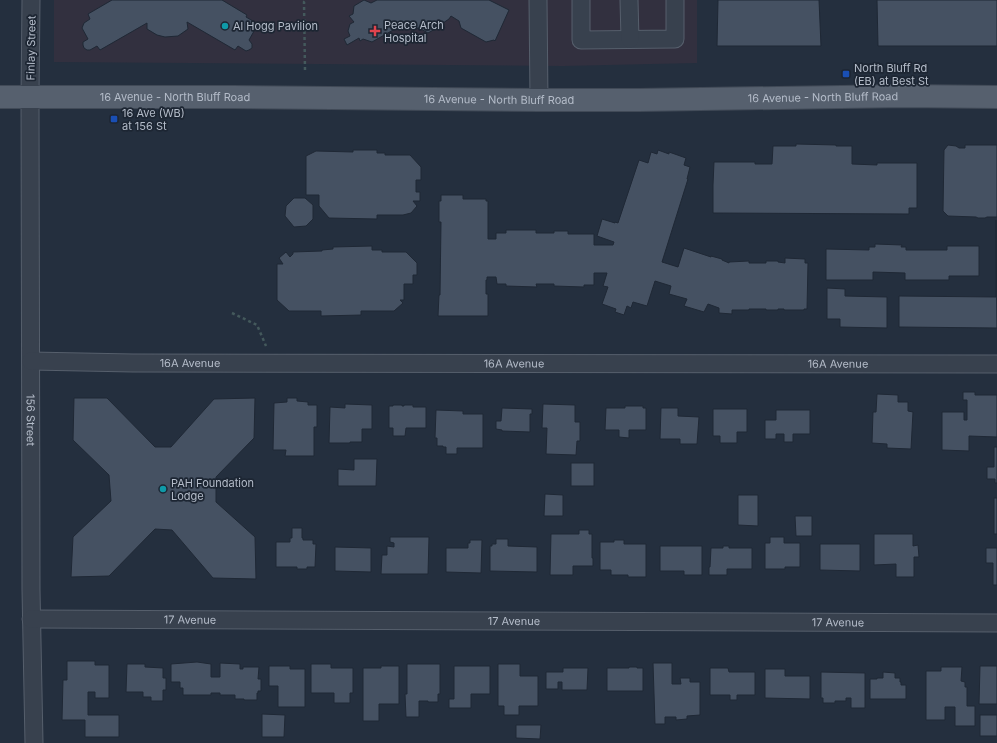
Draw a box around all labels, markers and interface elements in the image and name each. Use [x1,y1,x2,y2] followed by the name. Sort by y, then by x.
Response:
[23,15,39,80] street label: Finlay Street
[384,18,444,45] place label: Peace Arch Hospital
[233,19,318,33] place label: Al Hogg Pavilion
[220,21,230,31] marker: Al Hogg Pavilion
[369,25,381,37] marker: Peace Arch Hospital
[854,61,929,88] place label: North Bluff Rd (EB) at Best St
[841,69,851,79] marker: North Bluff Rd (EB) at Best St
[748,89,898,105] street label: 16 Avenue - North Bluff Road
[100,90,250,104] street label: 16 Avenue - North Bluff Road
[424,92,574,107] street label: 16 Avenue - North Bluff Road
[122,106,185,133] place label: 16 Ave (WB) at 156 St
[109,114,119,124] marker: 16 Ave (WB) at 156 St
[160,356,220,370] street label: 16A Avenue
[484,356,544,370] street label: 16A Avenue
[808,357,868,371] street label: 16A Avenue
[24,394,38,446] street label: 156 Street
[171,476,254,503] place label: PAH Foundation Lodge
[158,484,168,494] marker: PAH Foundation Lodge
[164,613,216,627] street label: 17 Avenue
[488,614,540,628] street label: 17 Avenue
[812,615,864,629] street label: 17 Avenue

